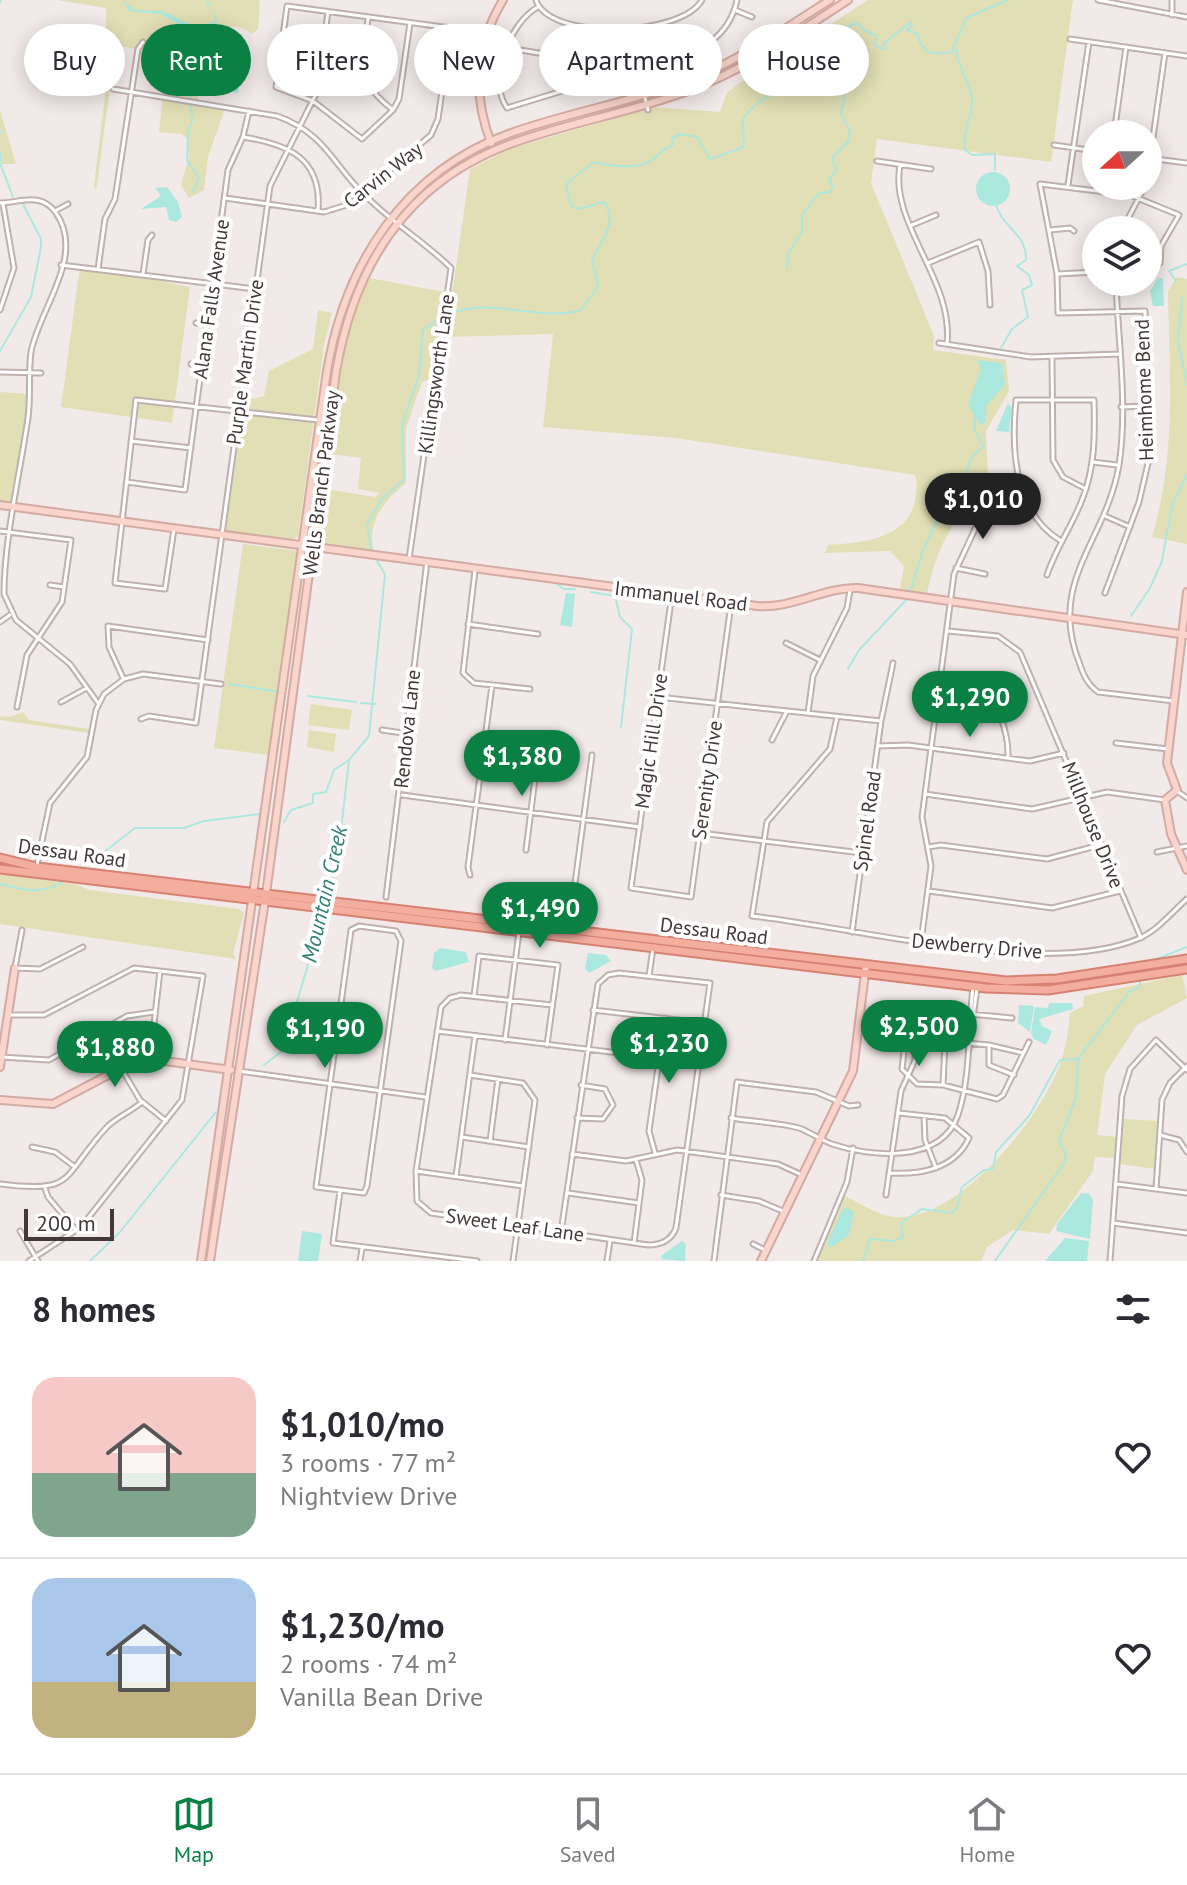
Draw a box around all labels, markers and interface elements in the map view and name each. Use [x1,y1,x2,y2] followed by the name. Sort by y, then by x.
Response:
[24,24,125,96] chip: Buy
[141,24,251,96] chip: Rent
[267,24,398,96] chip: Filters
[414,24,523,96] chip: New
[539,24,722,96] chip: Apartment
[738,24,869,96] chip: House
[1082,120,1162,200] north arrow
[1082,120,1162,296] map controls
[338,136,428,214] street label: Carvin Way
[1082,216,1162,296] button: layers
[187,217,235,381] street label: Alana Falls Avenue
[221,278,269,446] street label: Purple Martin Drive
[412,292,460,456] street label: Killingsworth Lane
[1129,319,1159,461] street label: Heimhome Bend
[297,388,345,577] street label: Wells Branch Parkway
[918,473,1048,541] pin: $1,010
[943,482,1023,515] text: $1,010
[613,575,749,617] street label: Immanuel Road
[388,668,426,790] street label: Rendova Lane
[905,671,1035,739] pin: $1,290
[629,672,673,810] street label: Magic Hill Drive
[930,680,1010,713] text: $1,290
[686,719,728,841] street label: Serenity Drive
[457,730,587,798] pin: $1,380
[482,739,562,772] text: $1,380
[1056,758,1130,892] street label: Millhouse Drive
[847,769,887,873] street label: Spinel Road
[295,822,354,965] water label: Mountain Creek
[16,833,128,873] street label: Dessau Road
[475,882,605,950] pin: $1,490
[500,891,580,924] text: $1,490
[659,911,769,951] street label: Dessau Road
[911,927,1043,965] street label: Dewberry Drive
[854,1000,984,1068] pin: $2,500
[260,1002,390,1070] pin: $1,190
[879,1009,959,1042] text: $2,500
[285,1011,365,1044] text: $1,190
[604,1017,734,1085] pin: $1,230
[50,1021,180,1089] pin: $1,880
[629,1026,709,1059] text: $1,230
[75,1030,155,1063] text: $1,880
[444,1202,586,1248] street label: Sweet Leaf Lane
[24,1205,114,1241] scale bar
[36,1209,96,1237] text: 200 m
[32,1287,156,1331] text: 8 homes
[1111,1287,1155,1331] icon: filters
[280,1402,444,1446] text: $1,010/mo
[96,1409,192,1505] icon: home
[1111,1435,1155,1479] icon: heart
[280,1446,456,1479] text: 3 rooms · 77 m²
[280,1479,458,1512] text: Nightview Drive
[280,1603,444,1647] text: $1,230/mo
[96,1610,192,1706] icon: home
[1111,1636,1155,1680] icon: heart
[280,1647,457,1680] text: 2 rooms · 74 m²
[280,1680,483,1713] text: Vanilla Bean Drive
[172,1792,216,1868] tab: Map
[560,1792,616,1868] tab: Saved
[959,1792,1015,1868] tab: Home

